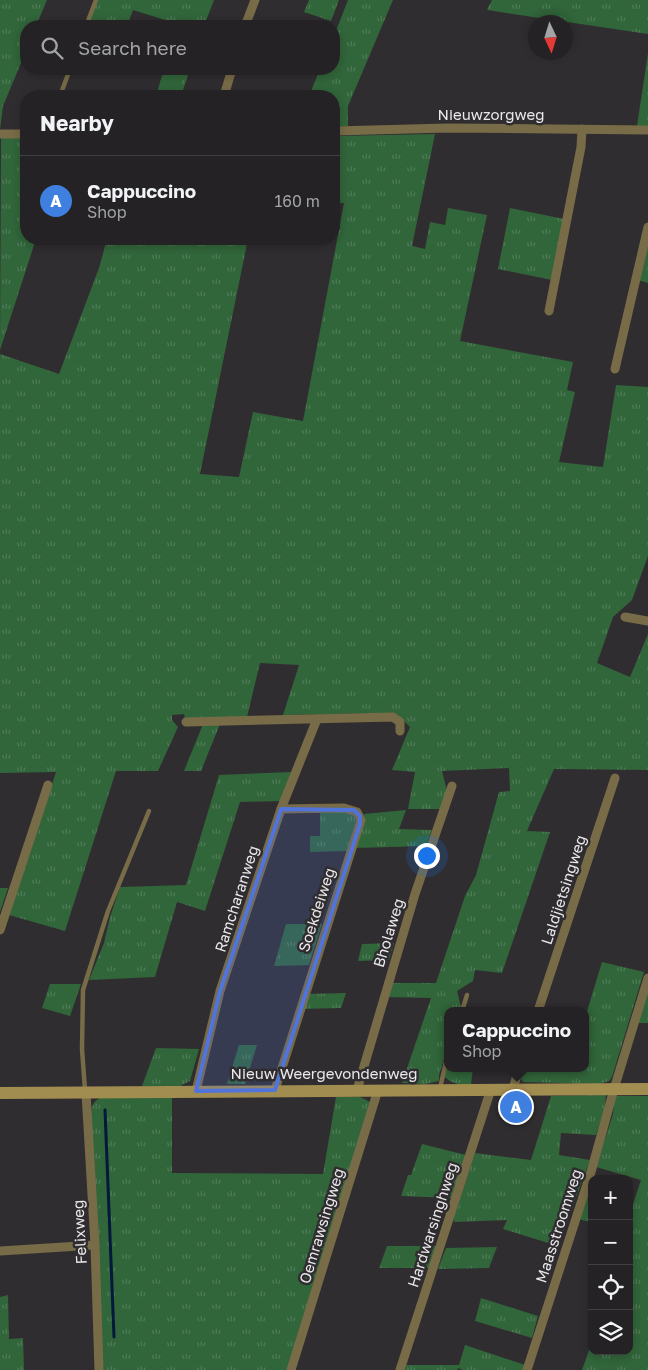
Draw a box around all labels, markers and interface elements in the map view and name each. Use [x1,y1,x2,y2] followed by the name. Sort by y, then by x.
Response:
[528,15,573,60] north arrow
[20,20,340,75] search box
[38,34,66,62] icon: search
[78,36,187,59] text: Search here
[438,105,544,123] street label: Nieuwzorgweg
[40,110,114,136] text: Nearby
[87,179,196,202] text: Cappuccino
[50,191,62,211] text: A
[274,191,320,211] text: 160 m
[87,202,127,222] text: Shop
[537,833,589,947] street label: Laldjietsingweg
[210,843,262,954] street label: Ramcharanweg
[414,843,440,869] your location
[294,865,338,954] street label: Soekdeiweg
[369,896,407,969] street label: Bholaweg
[444,1007,589,1072] popup
[462,1018,571,1041] text: Cappuccino
[462,1041,501,1061] text: Shop
[231,1064,417,1082] street label: Nieuw Weergevondenweg
[500,1088,532,1126] pin: A
[403,1160,461,1289] street label: Hardwarsinghweg
[295,1166,347,1286] street label: Oemrawsingweg
[531,1167,585,1285] street label: Maasstroomweg
[588,1175,633,1355] map controls
[588,1175,633,1220] button: +
[68,1199,90,1265] street label: Felixweg
[588,1220,633,1265] button: −
[588,1265,633,1310] button: locate
[588,1310,633,1355] button: layers

